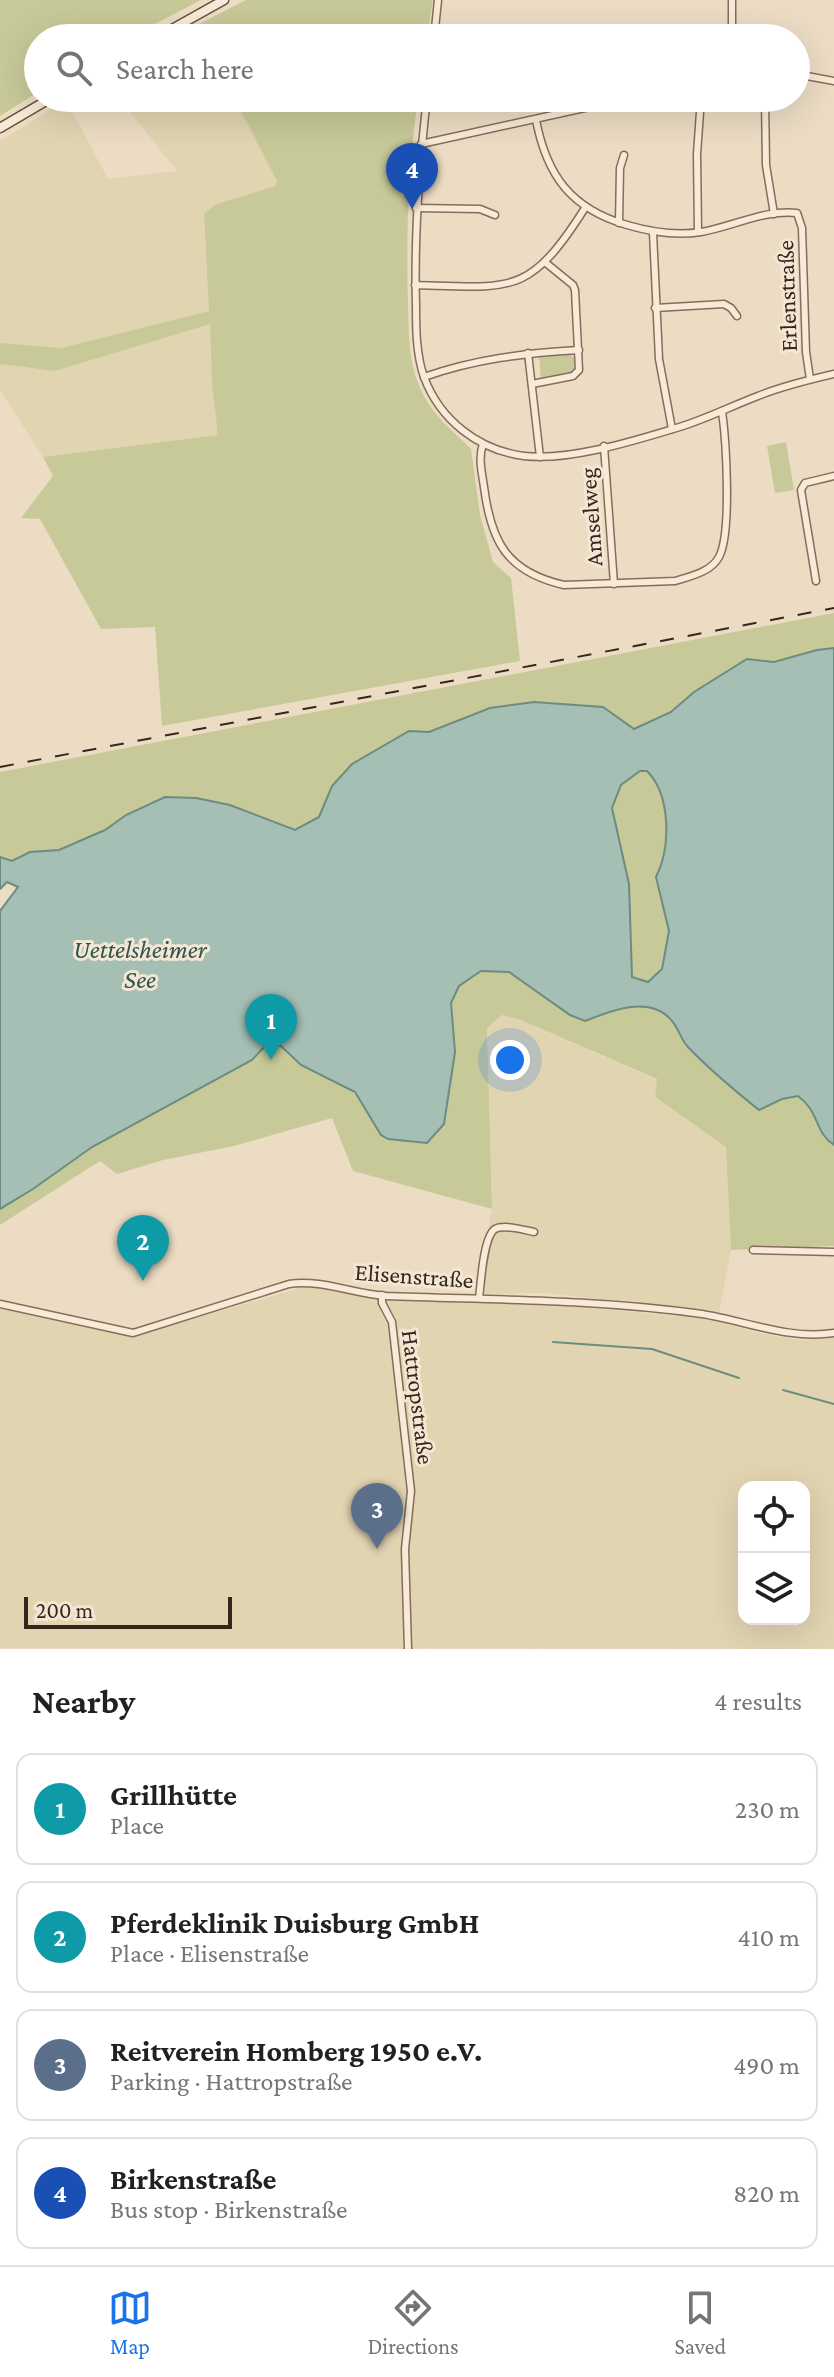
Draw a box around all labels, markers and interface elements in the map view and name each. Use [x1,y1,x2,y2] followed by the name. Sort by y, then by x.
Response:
[24,24,810,112] search box
[52,46,96,90] icon: search
[116,52,254,85] text: Search here
[386,143,438,209] pin: 4
[771,240,802,352] street label: Erlenstraße
[574,466,607,567] street label: Amselweg
[73,935,208,994] water label: Uettelsheimer See
[245,994,297,1060] pin: 1
[490,1040,530,1080] your location
[117,1215,169,1281] pin: 2
[354,1258,474,1293] street label: Elisenstraße
[397,1328,440,1466] street label: Hattropstraße
[738,1481,810,1625] map controls
[738,1481,810,1553] button: locate
[351,1483,403,1549] pin: 3
[738,1553,810,1625] button: layers
[24,1593,232,1629] scale bar
[36,1598,93,1623] text: 200 m
[32,1683,135,1720] text: Nearby
[714,1687,802,1716] text: 4 results
[110,1778,237,1811] text: Grillhütte
[55,1795,65,1824] text: 1
[735,1795,800,1824] text: 230 m
[110,1811,164,1840] text: Place
[110,1906,479,1939] text: Pferdeklinik Duisburg GmbH
[53,1923,67,1952] text: 2
[738,1923,800,1952] text: 410 m
[110,1939,309,1968] text: Place · Elisenstraße
[110,2034,482,2067] text: Reitverein Homberg 1950 e.V.
[54,2051,66,2080] text: 3
[733,2051,800,2080] text: 490 m
[110,2067,353,2096] text: Parking · Hattropstraße
[110,2162,277,2195] text: Birkenstraße
[53,2179,67,2208] text: 4
[733,2179,800,2208] text: 820 m
[110,2195,347,2224] text: Bus stop · Birkenstraße
[108,2286,152,2359] tab: Map
[368,2286,459,2359] tab: Directions
[675,2286,726,2359] tab: Saved

